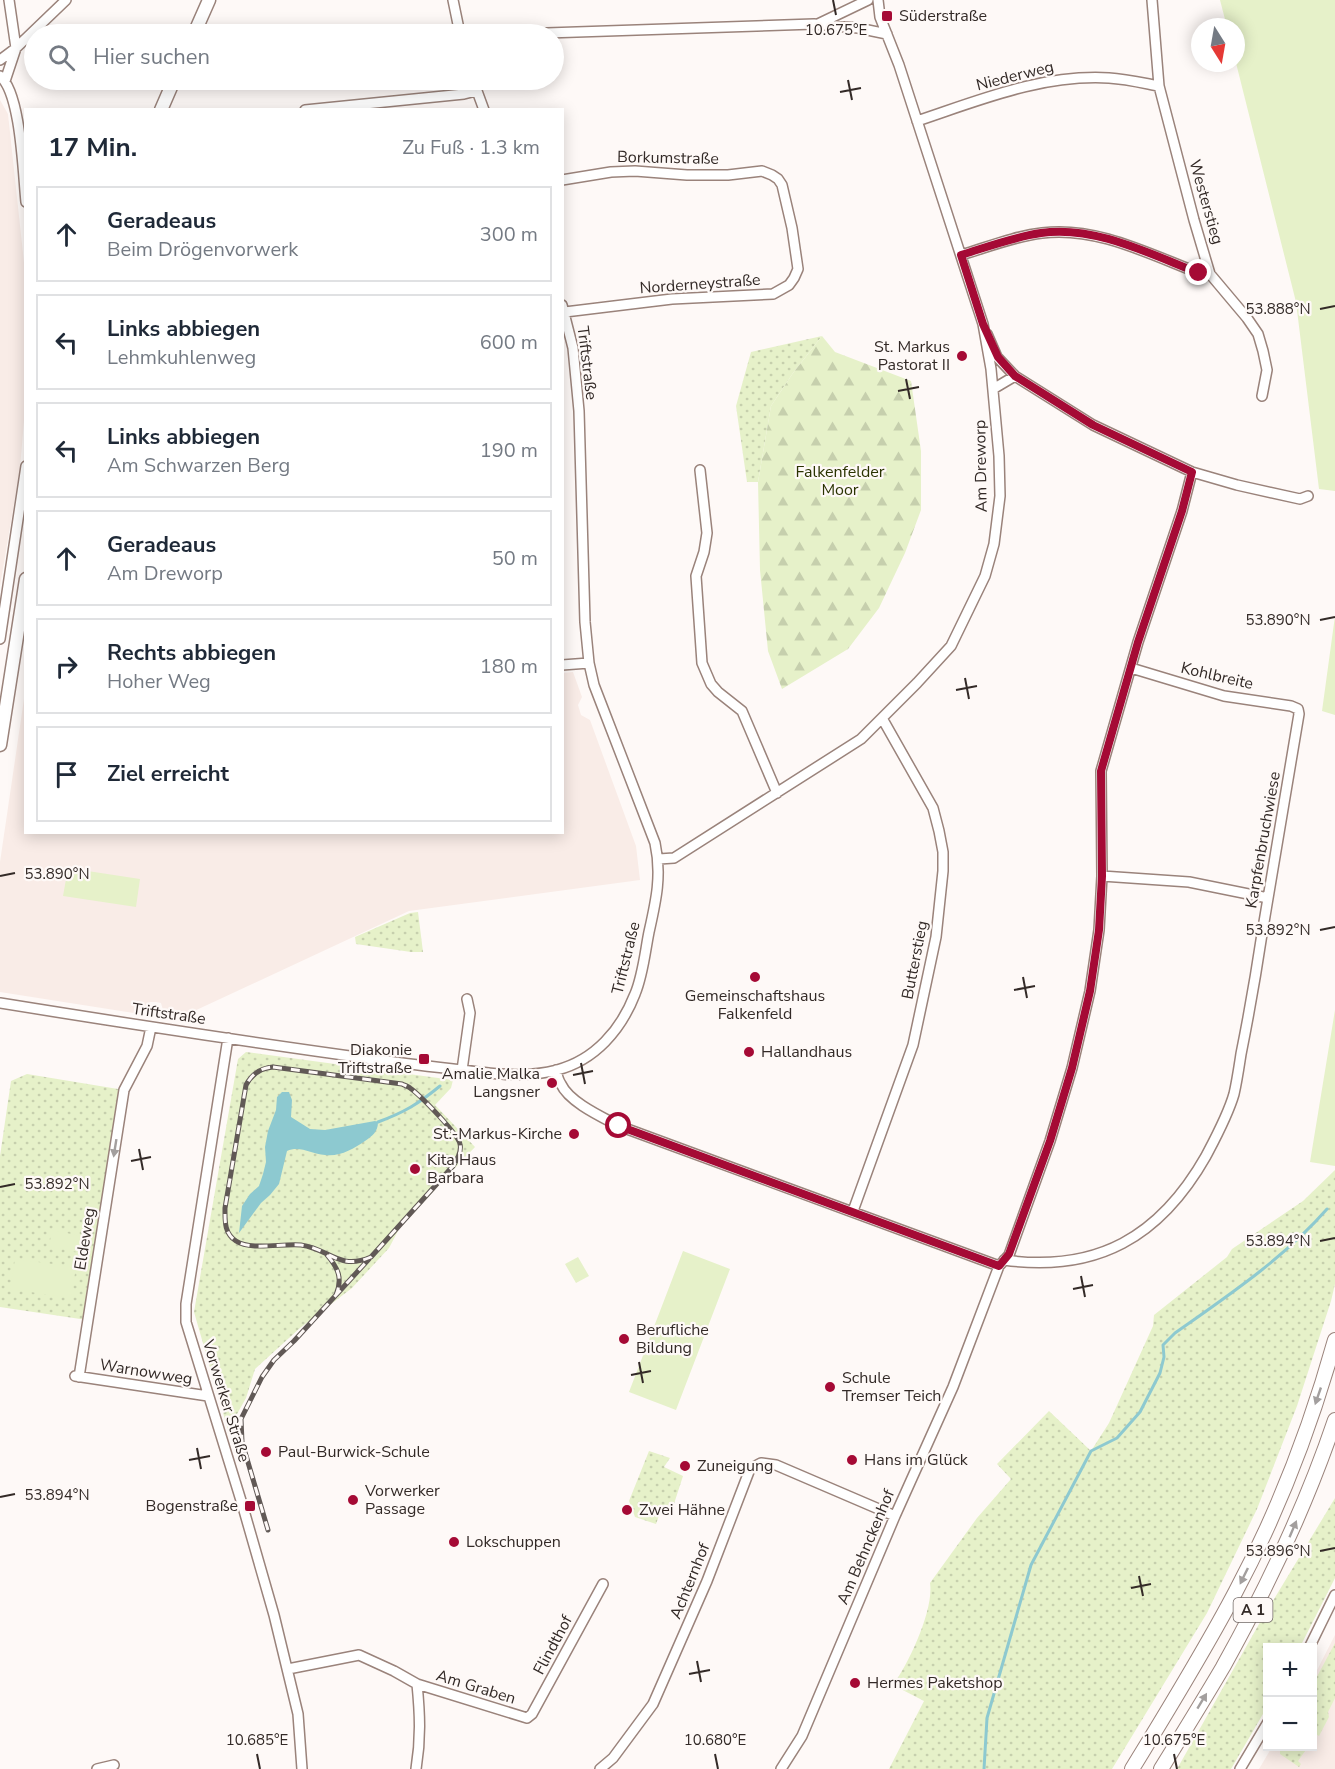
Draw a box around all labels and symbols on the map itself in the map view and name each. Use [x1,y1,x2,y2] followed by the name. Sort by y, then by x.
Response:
[899,5,987,27] place label: Süderstraße
[880,9,894,23] marker: Süderstraße
[1191,18,1245,72] north arrow
[805,20,867,40] text: 10.675°E
[974,56,1056,96] street label: Niederweg
[617,146,719,170] street label: Borkumstraße
[1183,157,1229,247] street label: Westerstieg
[1185,259,1211,285] route end
[639,269,761,299] street label: Norderneystraße
[1245,299,1311,319] text: 53.888°N
[572,325,602,401] street label: Triftstraße
[874,336,950,376] place label: St. Markus Pastorat II
[955,349,969,363] marker: St. Markus Pastorat II
[969,419,993,513] street label: Am Dreworp
[796,461,885,501] park label: Falkenfelder Moor
[1245,610,1311,630] text: 53.890°N
[1179,657,1255,695] street label: Kohlbreite
[1240,770,1286,910] street label: Karpfenbruchwiese
[24,864,90,884] text: 53.890°N
[606,919,646,997] street label: Triftstraße
[897,919,933,1001] street label: Butterstieg
[1245,920,1311,940] text: 53.892°N
[748,970,762,984] marker: Gemeinschaftshaus Falkenfeld
[685,985,825,1025] place label: Gemeinschaftshaus Falkenfeld
[131,998,207,1030] street label: Triftstraße
[338,1039,412,1079] place label: Diakonie Triftstraße
[761,1041,852,1063] place label: Hallandhaus
[742,1045,756,1059] marker: Hallandhaus
[417,1052,431,1066] marker: Diakonie Triftstraße
[442,1063,540,1103] place label: Amalie Malka Langsner
[545,1076,559,1090] marker: Amalie Malka Langsner
[605,1112,631,1138] route start
[433,1123,562,1145] place label: St.-Markus-Kirche
[567,1127,581,1141] marker: St.-Markus-Kirche
[110,1138,119,1157] one-way arrow
[427,1149,496,1189] place label: Kita Haus Barbara
[408,1162,422,1176] marker: Kita Haus Barbara
[24,1174,90,1194] text: 53.892°N
[69,1206,101,1272] street label: Eldeweg
[1245,1231,1311,1251] text: 53.894°N
[636,1319,709,1359] place label: Berufliche Bildung
[617,1332,631,1346] marker: Berufliche Bildung
[197,1336,255,1465] street label: Vorwerker Straße
[98,1354,194,1390] street label: Warnowweg
[842,1367,941,1407] place label: Schule Tremser Teich
[823,1380,837,1394] marker: Schule Tremser Teich
[1313,1387,1322,1405] one-way arrow
[278,1441,430,1463] place label: Paul-Burwick-Schule
[259,1445,273,1459] marker: Paul-Burwick-Schule
[864,1449,969,1471] place label: Hans im Glück
[845,1453,859,1467] marker: Hans im Glück
[697,1455,773,1477] place label: Zuneigung
[678,1459,692,1473] marker: Zuneigung
[364,1480,440,1520] place label: Vorwerker Passage
[24,1485,90,1505] text: 53.894°N
[832,1485,900,1608] street label: Am Behnckenhof
[346,1493,360,1507] marker: Vorwerker Passage
[146,1495,238,1517] place label: Bogenstraße
[243,1499,257,1513] marker: Bogenstraße
[639,1499,725,1521] place label: Zwei Hähne
[620,1503,634,1517] marker: Zwei Hähne
[1288,1519,1298,1537] one-way arrow
[466,1531,561,1553] place label: Lokschuppen
[447,1535,461,1549] marker: Lokschuppen
[665,1539,715,1622] street label: Achternhof
[1245,1541,1311,1561] text: 53.896°N
[1239,1567,1248,1584] one-way arrow
[1234,1598,1272,1622] road number: A 1
[528,1611,578,1679] street label: Flindthof
[434,1664,518,1710] street label: Am Graben
[867,1672,1003,1694] place label: Hermes Paketshop
[848,1676,862,1690] marker: Hermes Paketshop
[1197,1693,1208,1709] one-way arrow
[226,1730,288,1750] text: 10.685°E
[684,1730,746,1750] text: 10.680°E
[1143,1730,1205,1750] text: 10.675°E

